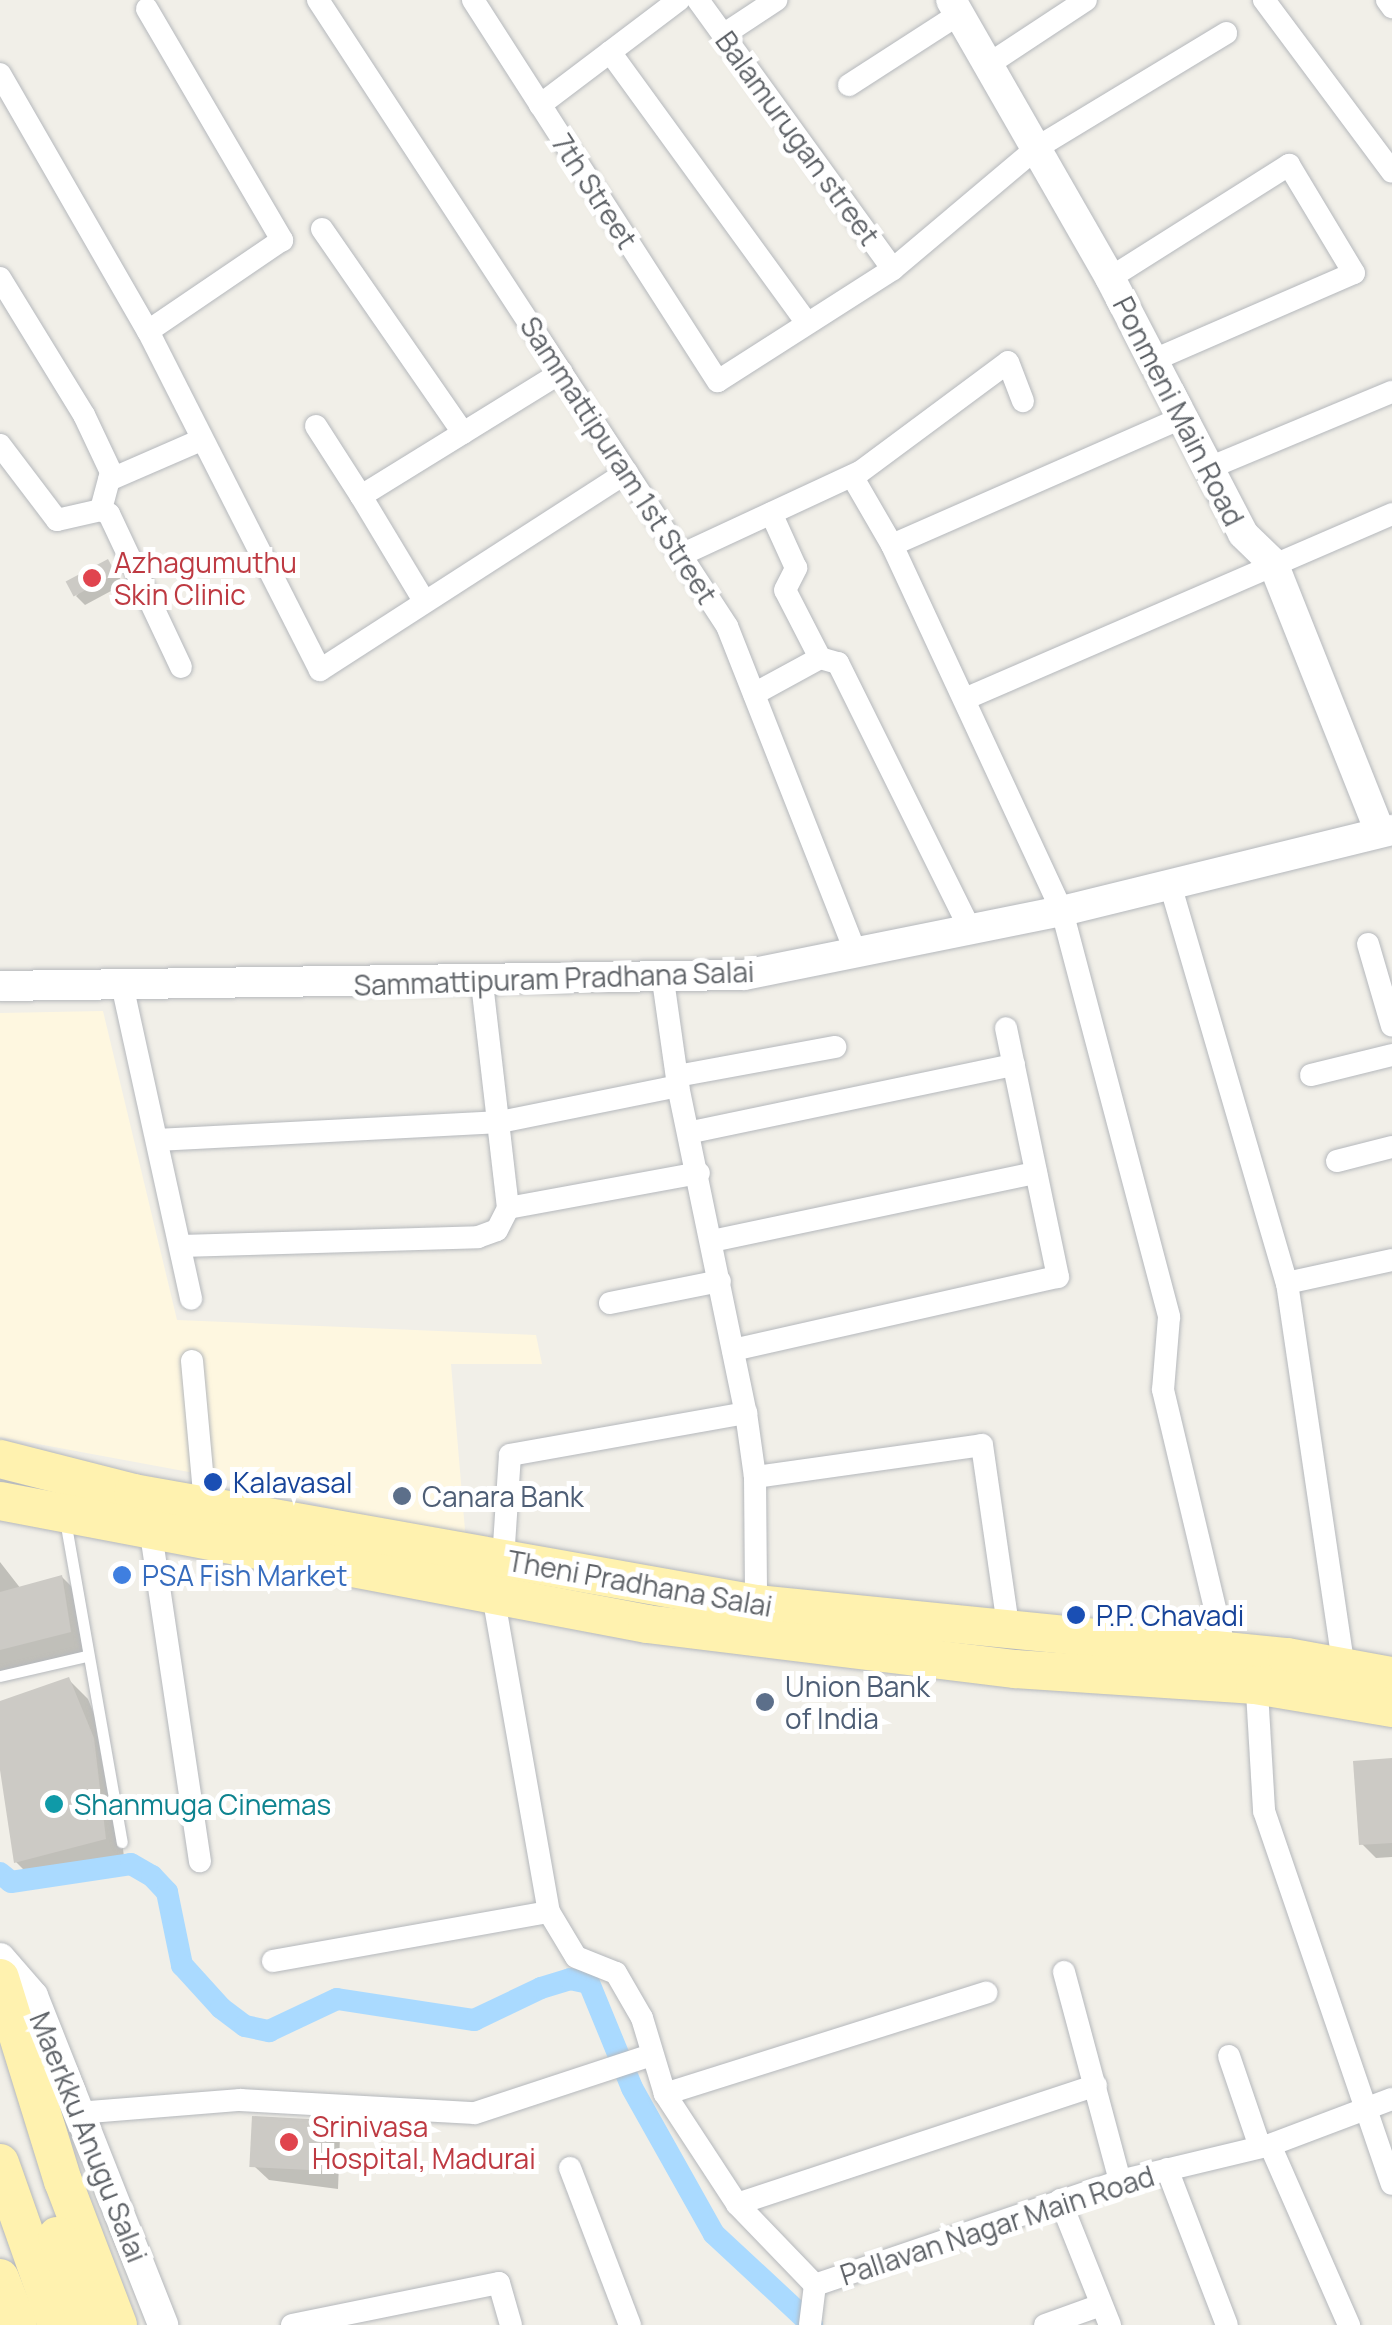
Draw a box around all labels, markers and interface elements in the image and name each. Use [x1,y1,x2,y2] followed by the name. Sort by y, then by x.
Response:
[709,25,887,251] street label: Balamurugan street
[546,127,644,255] street label: 7th Street
[1107,291,1251,531] street label: Ponmeni Main Road
[514,310,724,610] street label: Sammattipuram 1st Street
[114,545,297,611] place label: Azhagumuthu Skin Clinic
[79,565,105,591] marker: Azhagumuthu Skin Clinic
[353,954,755,1002] street label: Sammattipuram Pradhana Salai
[233,1465,352,1499] place label: Kalavasal
[202,1471,224,1493] marker: Kalavasal
[422,1479,584,1513] place label: Canara Bank
[391,1485,413,1507] marker: Canara Bank
[505,1543,775,1623] street label: Theni Pradhana Salai
[142,1558,347,1592] place label: PSA Fish Market
[111,1564,133,1586] marker: PSA Fish Market
[1096,1598,1244,1632] place label: P.P. Chavadi
[1065,1604,1087,1626] marker: P.P. Chavadi
[785,1669,930,1735] place label: Union Bank of India
[754,1691,776,1713] marker: Union Bank of India
[74,1787,331,1821] place label: Shanmuga Cinemas
[43,1793,65,1815] marker: Shanmuga Cinemas
[23,2007,155,2267] street label: Maerkku Anugu Salai
[312,2109,536,2175] place label: Srinivasa Hospital, Madurai
[276,2129,302,2155] marker: Srinivasa Hospital, Madurai
[836,2158,1158,2292] street label: Pallavan Nagar Main Road

